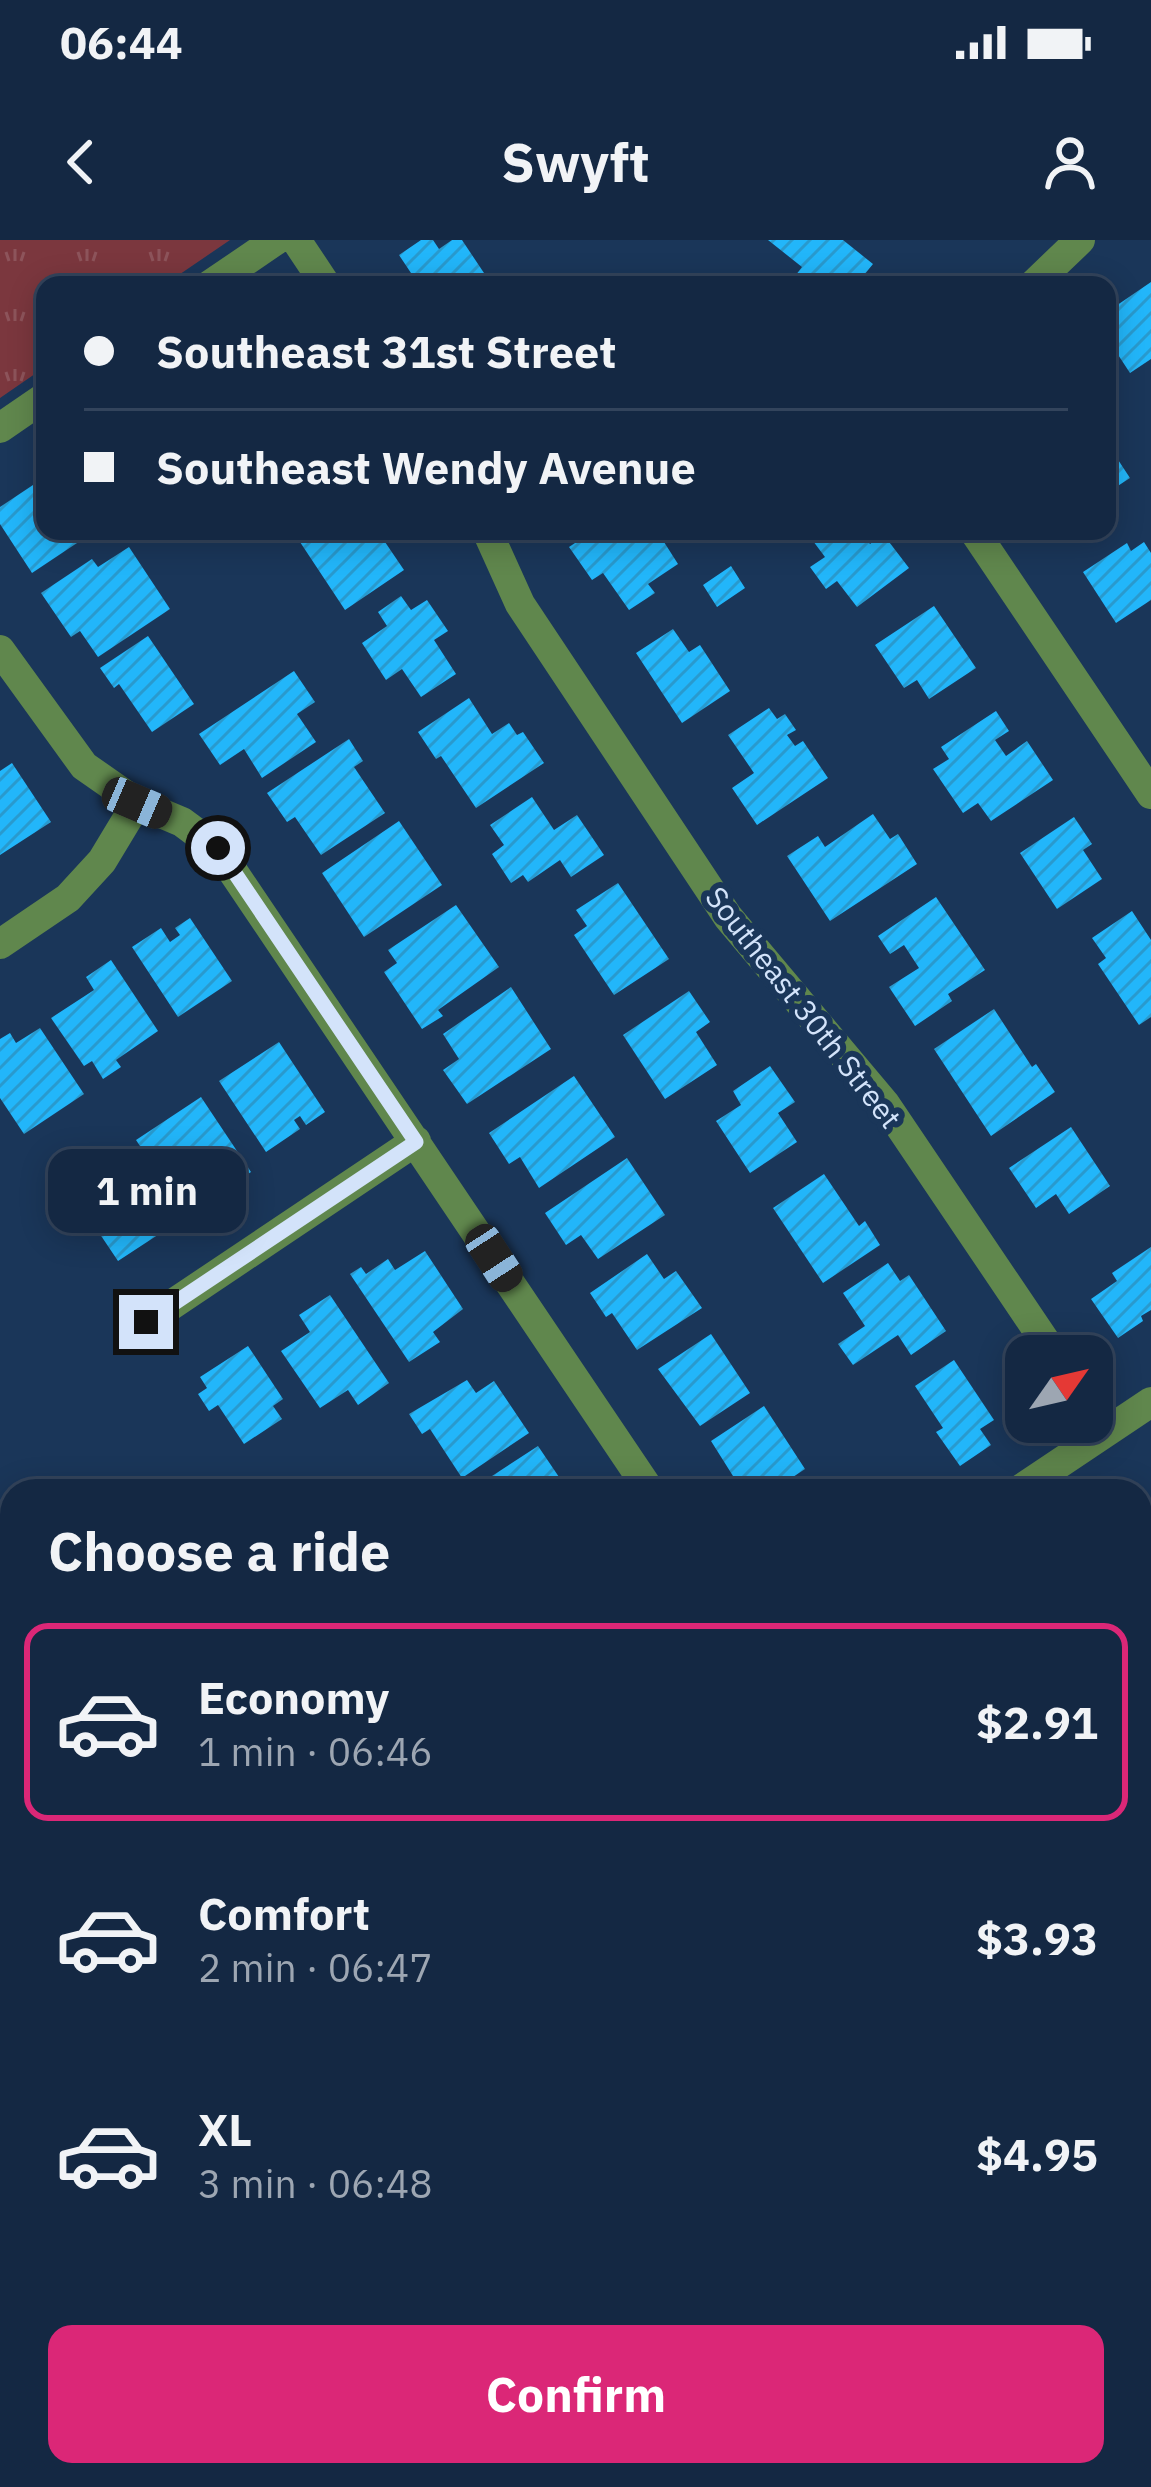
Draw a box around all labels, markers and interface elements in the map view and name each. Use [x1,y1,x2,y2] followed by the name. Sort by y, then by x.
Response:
[60,13,183,71] text: 06:44
[501,127,650,197] text: Swyft
[48,129,114,195] icon: back
[1037,129,1103,195] icon: person
[156,322,616,380] text: Southeast 31st Street
[156,438,696,496] text: Southeast Wendy Avenue
[97,772,177,834] car
[191,821,245,875] route start
[697,878,911,1136] street label: Southeast 30th Street
[47,1148,245,1232] callout: 1 min
[96,1165,198,1216] text: 1 min
[459,1218,529,1298] car
[119,1295,173,1349] route end
[1005,1335,1113,1443] north arrow
[1005,1335,1113,1443] map controls
[48,1516,390,1586] text: Choose a ride
[54,1668,162,1776] icon: car
[198,1668,389,1726] text: Economy
[976,1693,1098,1751] text: $2.91
[198,1726,433,1777] text: 1 min · 06:46
[54,1884,162,1992] icon: car
[198,1884,370,1942] text: Comfort
[976,1909,1098,1967] text: $3.93
[198,1942,433,1993] text: 2 min · 06:47
[54,2100,162,2208] icon: car
[198,2100,252,2158] text: XL
[976,2125,1098,2183] text: $4.95
[198,2158,433,2209] text: 3 min · 06:48
[48,2325,1104,2463] button: Confirm

